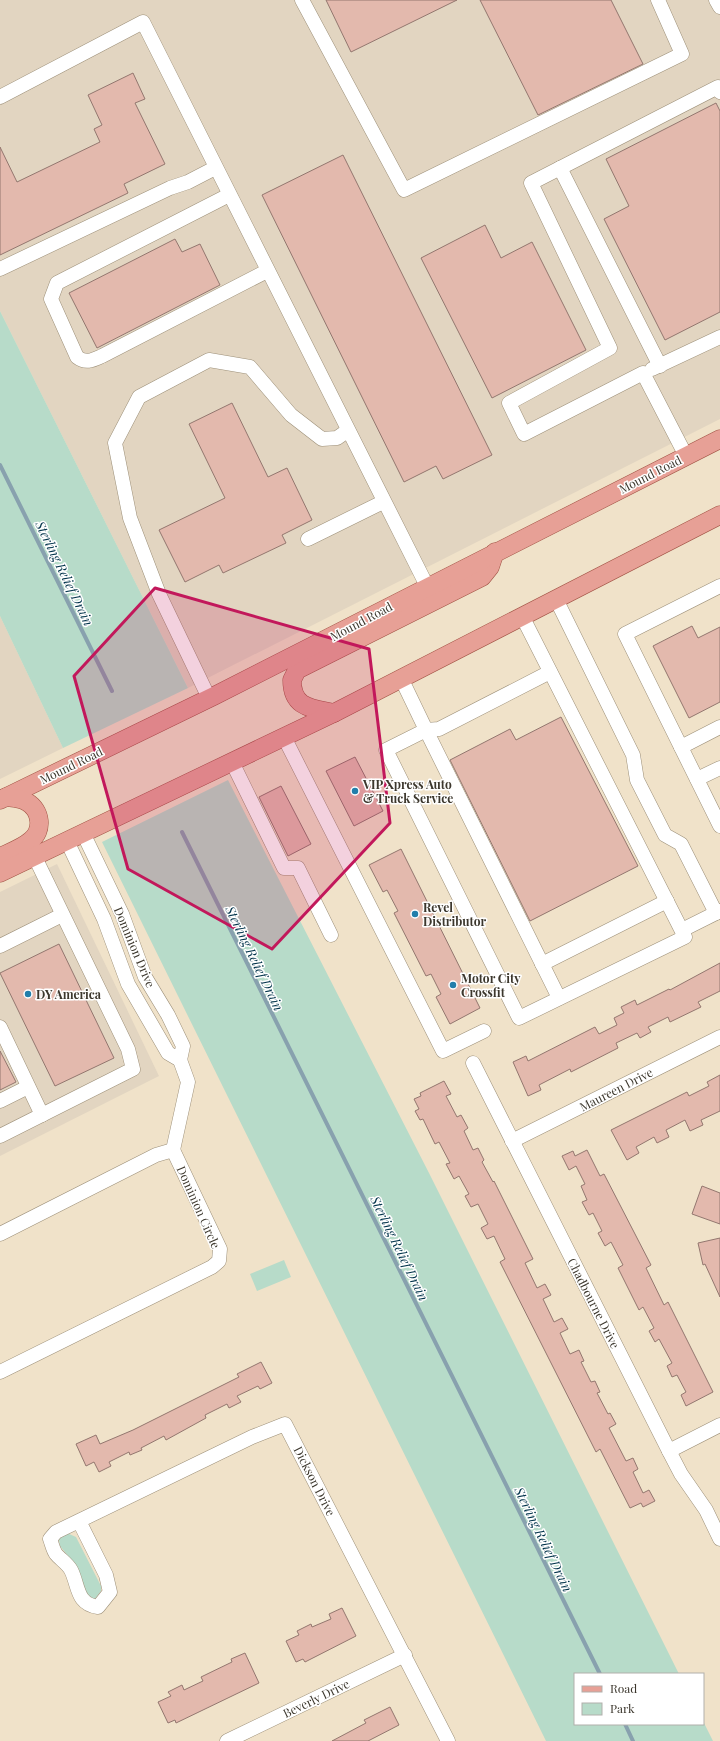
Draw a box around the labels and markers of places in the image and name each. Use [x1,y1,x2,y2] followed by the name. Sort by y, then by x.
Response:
[362,776,453,806] place label: VIP Xpress Auto & Truck Service
[350,786,360,796] marker: VIP Xpress Auto & Truck Service
[423,899,487,929] place label: Revel Distributor
[410,909,420,919] marker: Revel Distributor
[461,970,521,1000] place label: Motor City Crossfit
[448,980,458,990] marker: Motor City Crossfit
[36,986,102,1002] place label: DY America
[23,989,33,999] marker: DY America

